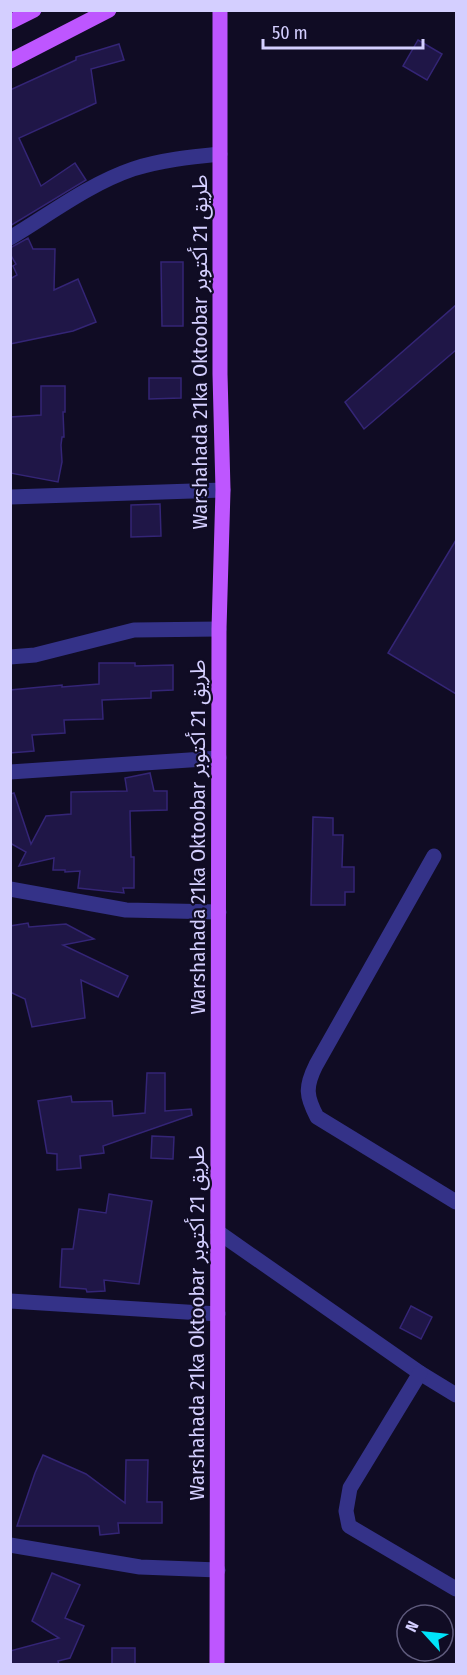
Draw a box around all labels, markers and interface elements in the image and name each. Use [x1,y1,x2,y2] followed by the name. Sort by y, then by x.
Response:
[263,12,424,50] scale bar
[272,22,308,44] text: 50 m
[187,175,213,529] street label: Warshahada 21ka Oktoobar طريق 21 أكتوبر
[185,660,211,1014] street label: Warshahada 21ka Oktoobar طريق 21 أكتوبر
[184,1146,210,1500] street label: Warshahada 21ka Oktoobar طريق 21 أكتوبر
[395,1603,455,1663] north arrow
[401,1618,423,1635] text: N

